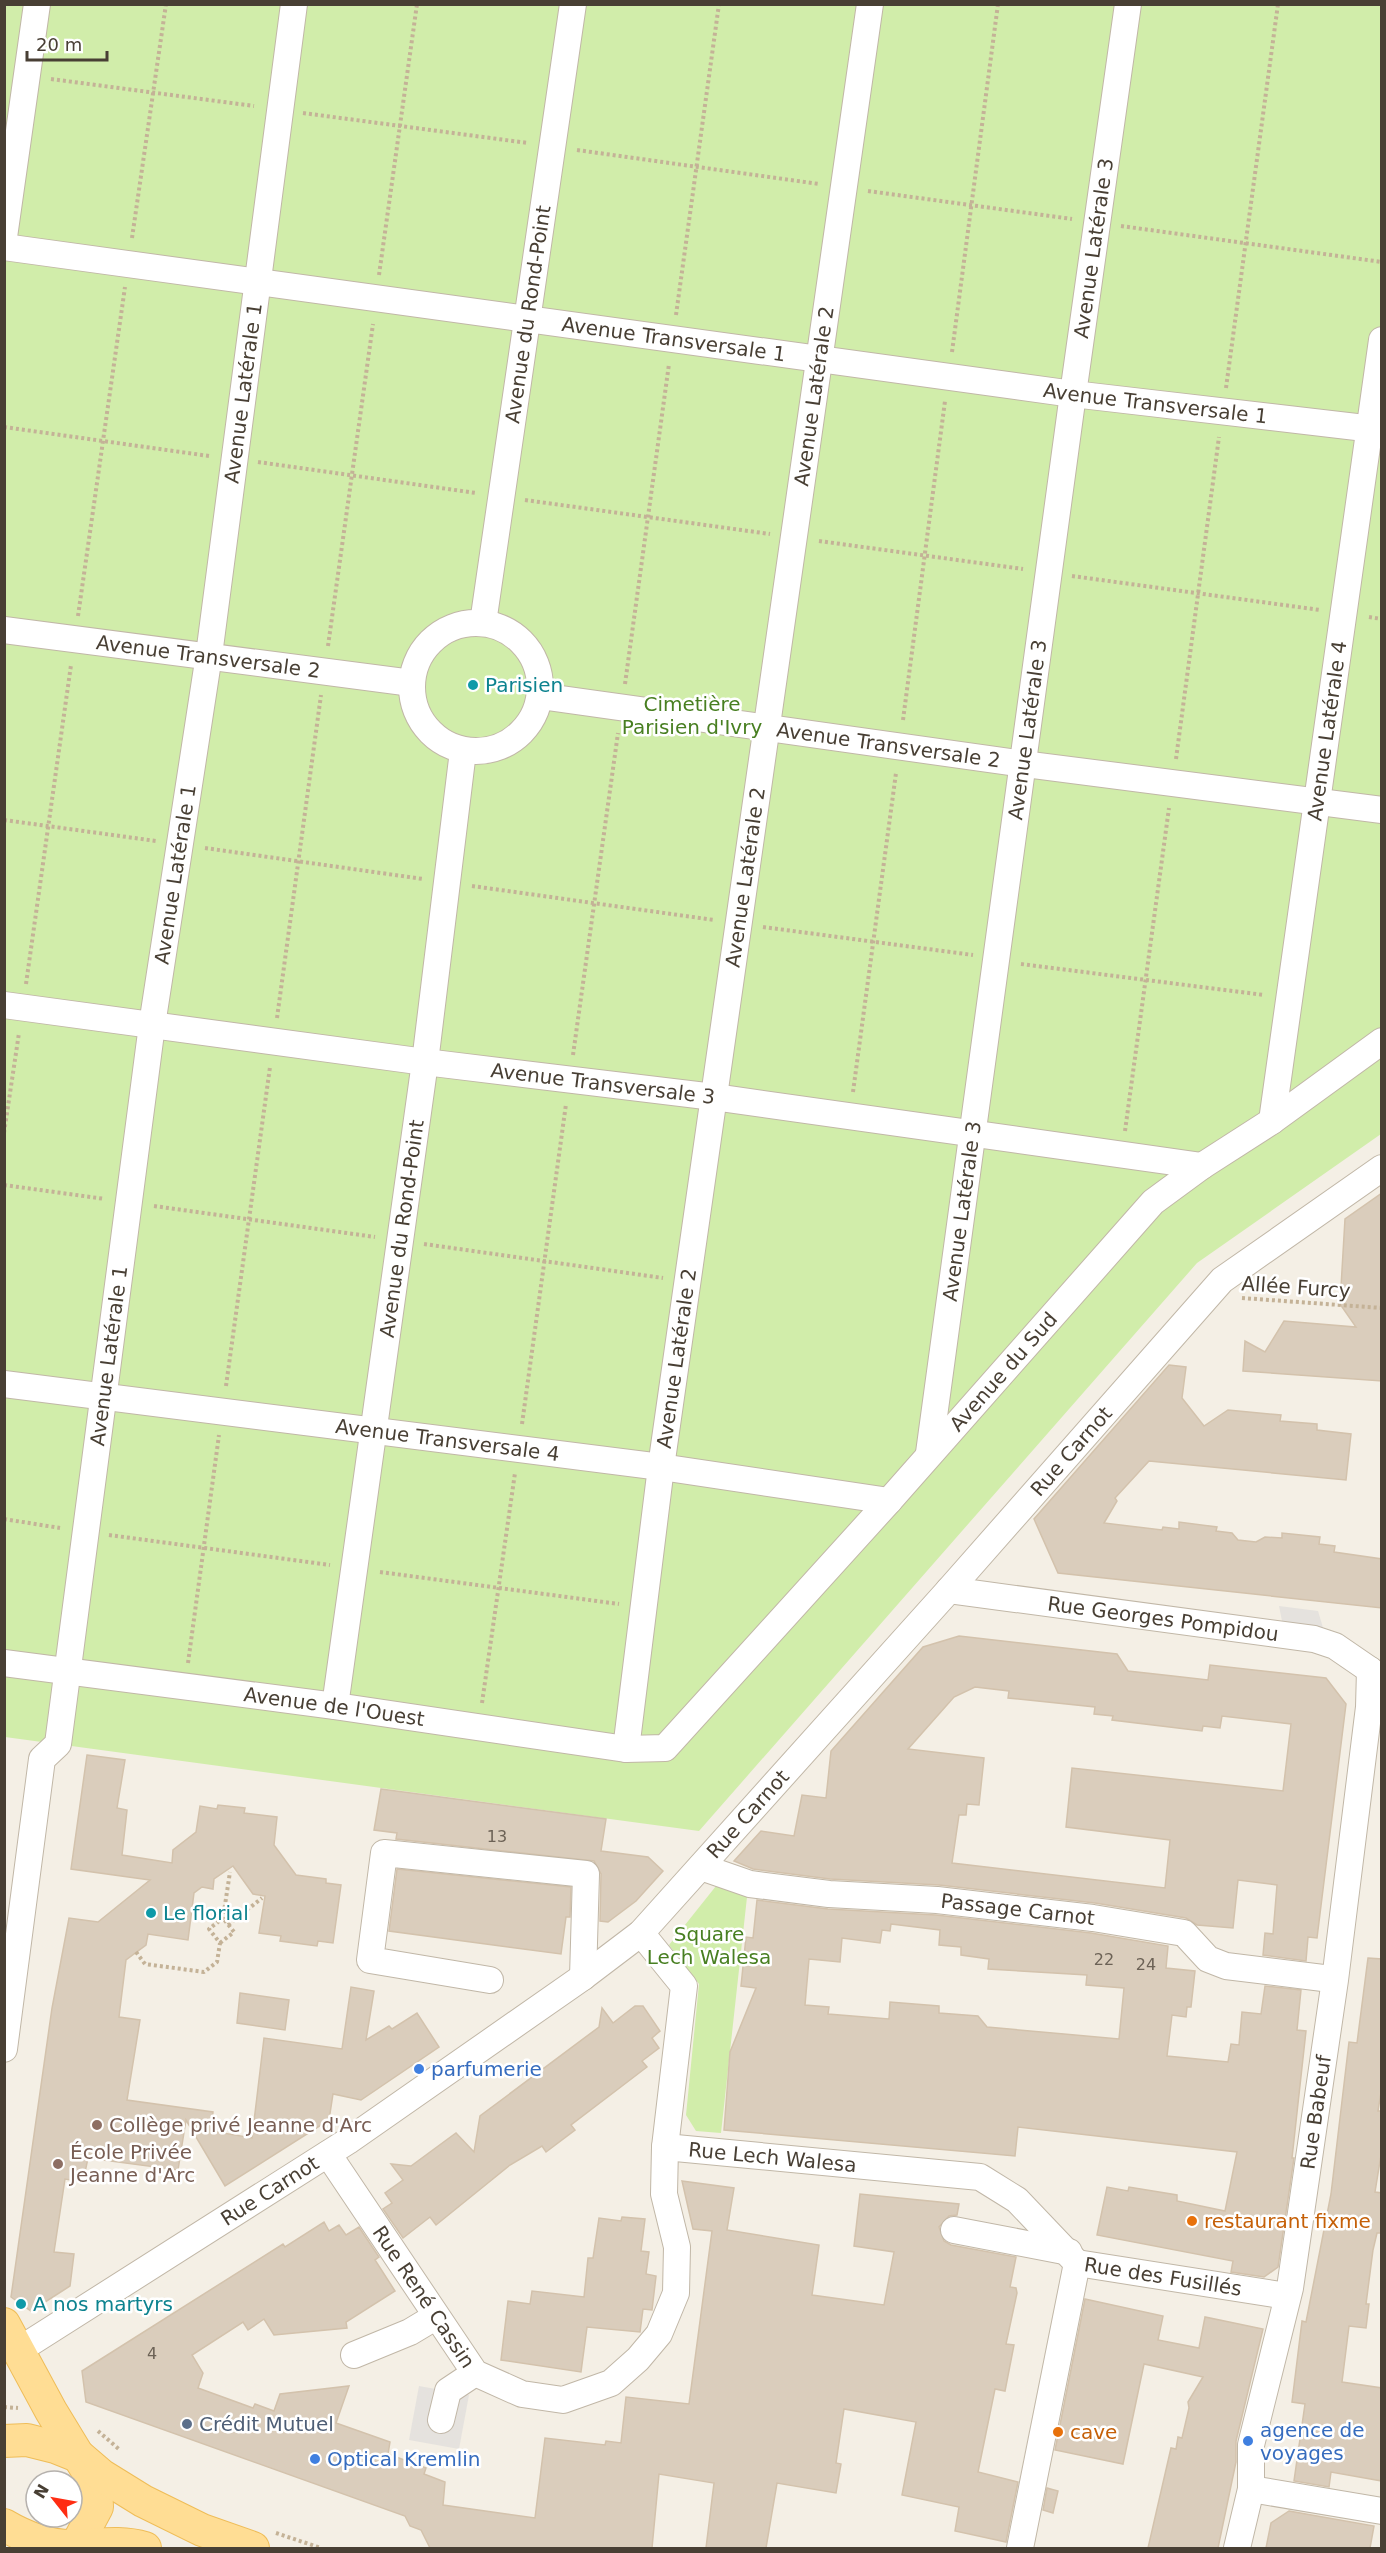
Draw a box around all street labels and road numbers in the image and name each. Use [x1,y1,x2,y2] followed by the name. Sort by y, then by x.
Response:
[1069,157,1118,340] street label: Avenue Latérale 3
[500,203,556,425] street label: Avenue du Rond-Point
[220,301,267,485] street label: Avenue Latérale 1
[789,304,839,488] street label: Avenue Latérale 2
[560,312,787,366] street label: Avenue Transversale 1
[1042,378,1269,429] street label: Avenue Transversale 1
[95,630,322,683] street label: Avenue Transversale 2
[1003,638,1051,821] street label: Avenue Latérale 3
[1302,639,1352,823] street label: Avenue Latérale 4
[775,717,1002,773] street label: Avenue Transversale 2
[150,783,201,966] street label: Avenue Latérale 1
[721,785,770,969] street label: Avenue Latérale 2
[489,1058,716,1109] street label: Avenue Transversale 3
[375,1118,429,1339] street label: Avenue du Rond-Point
[938,1120,986,1303] street label: Avenue Latérale 3
[85,1264,132,1447] street label: Avenue Latérale 1
[652,1267,701,1450] street label: Avenue Latérale 2
[1241,1271,1352,1303] street label: Allée Furcy
[944,1307,1062,1436] street label: Avenue du Sud
[1025,1401,1117,1501] street label: Rue Carnot
[334,1414,561,1466] street label: Avenue Transversale 4
[1046,1591,1280,1646] street label: Rue Georges Pompidou
[242,1682,426,1731] street label: Avenue de l'Ouest
[702,1765,794,1863] street label: Rue Carnot
[940,1889,1096,1930] street label: Passage Carnot
[1295,2053,1336,2171] street label: Rue Babeuf
[687,2137,858,2177] street label: Rue Lech Walesa
[216,2151,323,2231] street label: Rue Carnot
[368,2221,480,2373] street label: Rue René Cassin
[1082,2252,1243,2301] street label: Rue des Fusillés

